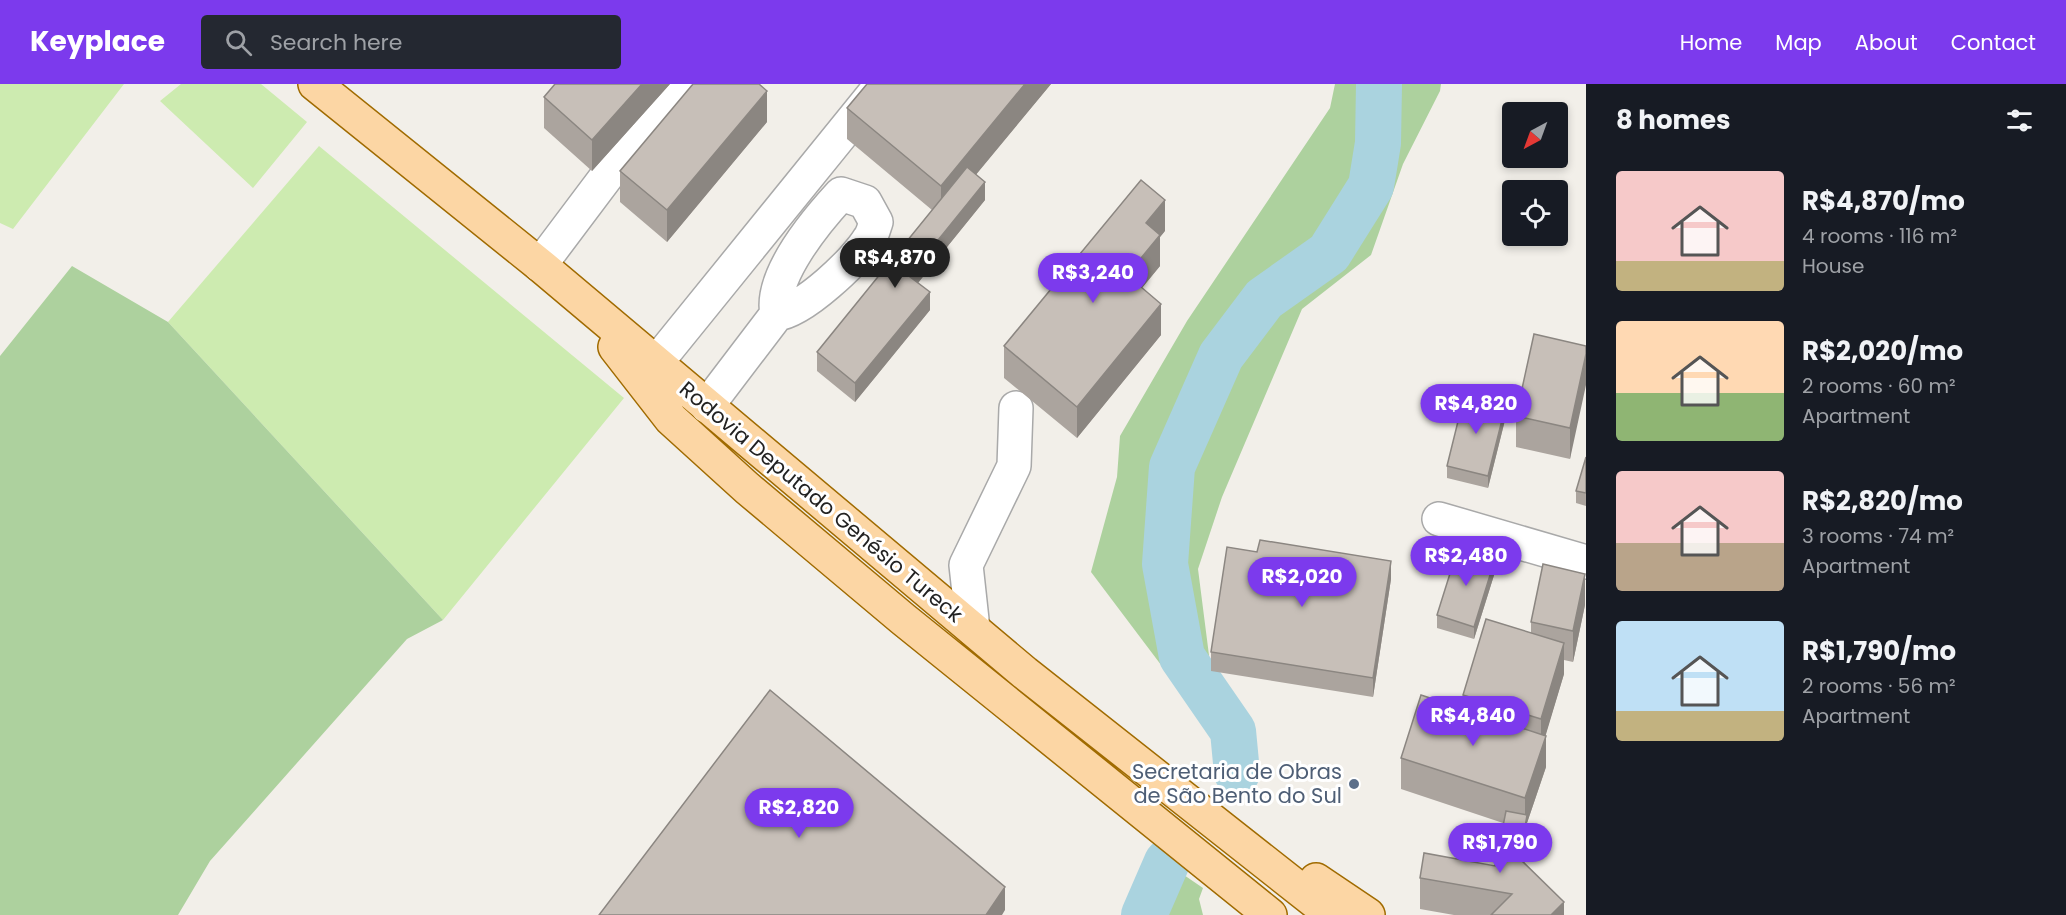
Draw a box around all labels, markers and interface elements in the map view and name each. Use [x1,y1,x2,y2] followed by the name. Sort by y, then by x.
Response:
[201,15,621,69] search box
[30,22,165,61] text: Keyplace
[222,26,255,59] icon: search
[270,27,402,58] text: Search here
[1680,28,1742,57] text: Home
[1775,28,1822,57] text: Map
[1855,28,1918,57] text: About
[1951,28,2036,57] text: Contact
[1502,102,1568,168] north arrow
[1502,102,1568,246] map controls
[1616,102,1731,138] text: 8 homes
[2003,104,2036,137] icon: filters
[1502,180,1568,246] button: locate
[1802,183,1965,219] text: R$4,870/mo
[1664,195,1736,267] icon: home
[1802,222,1957,250] text: 4 rooms · 116 m²
[840,238,950,289] pin: R$4,870
[854,243,936,271] text: R$4,870
[1802,252,1864,280] text: House
[1038,253,1148,304] pin: R$3,240
[1052,258,1134,286] text: R$3,240
[1802,333,1963,369] text: R$2,020/mo
[1664,345,1736,417] icon: home
[1802,372,1956,400] text: 2 rooms · 60 m²
[674,374,969,629] street label: Rodovia Deputado Genésio Tureck
[1421,384,1531,435] pin: R$4,820
[1435,389,1517,417] text: R$4,820
[1802,402,1910,430] text: Apartment
[1802,483,1963,519] text: R$2,820/mo
[1664,495,1736,567] icon: home
[1802,522,1954,550] text: 3 rooms · 74 m²
[1411,536,1521,587] pin: R$2,480
[1425,541,1507,569] text: R$2,480
[1802,552,1910,580] text: Apartment
[1247,557,1357,608] pin: R$2,020
[1262,562,1342,590] text: R$2,020
[1802,633,1956,669] text: R$1,790/mo
[1664,645,1736,717] icon: home
[1802,672,1956,700] text: 2 rooms · 56 m²
[1418,696,1528,747] pin: R$4,840
[1430,701,1516,729] text: R$4,840
[1802,702,1910,730] text: Apartment
[1132,757,1342,810] place label: Secretaria de Obras de São Bento do Sul
[1347,777,1361,791] marker: Secretaria de Obras de São Bento do Sul
[744,788,854,839] pin: R$2,820
[759,793,839,821] text: R$2,820
[1445,823,1555,874] pin: R$1,790
[1462,828,1538,856] text: R$1,790

